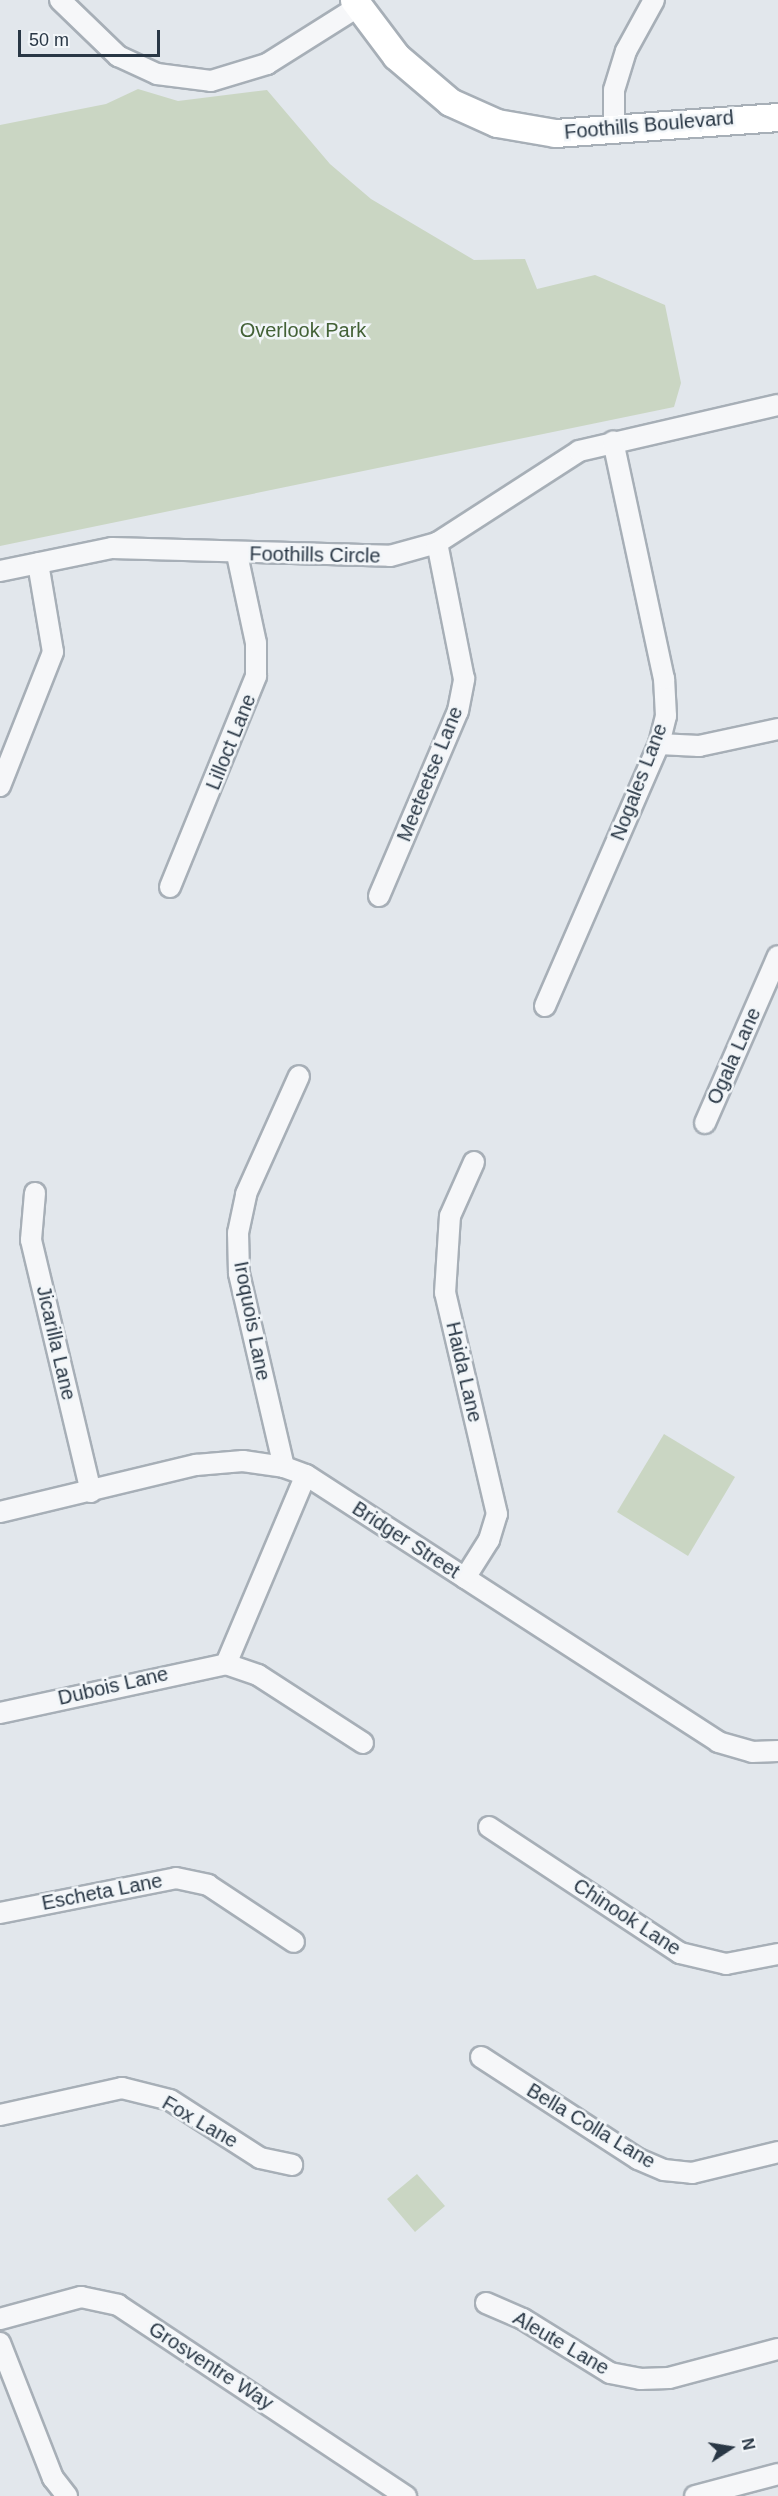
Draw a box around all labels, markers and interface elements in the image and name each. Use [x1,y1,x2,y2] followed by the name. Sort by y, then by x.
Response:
[21,18,164,56] scale bar
[29,30,69,50] text: 50 m
[563,106,735,144] street label: Foothills Boulevard
[240,318,366,342] park label: Overlook Park
[249,542,381,568] street label: Foothills Circle
[201,691,261,793] street label: Lilloct Lane
[392,703,468,845] street label: Meeteetse Lane
[606,720,672,844] street label: Nogales Lane
[702,1004,766,1108] street label: Ogala Lane
[229,1259,275,1383] street label: Iroquois Lane
[31,1283,81,1403] street label: Jicarilla Lane
[441,1319,487,1425] street label: Haida Lane
[348,1496,464,1584] street label: Bridger Street
[56,1662,170,1710] street label: Dubois Lane
[40,1869,164,1915] street label: Escheta Lane
[569,1873,685,1961] street label: Chinook Lane
[522,2078,660,2174] street label: Bella Colla Lane
[158,2091,242,2153] street label: Fox Lane
[509,2306,613,2380] street label: Aleute Lane
[144,2317,278,2415] street label: Grosventre Way
[700,2418,760,2478] north arrow
[739,2437,758,2452] text: N

